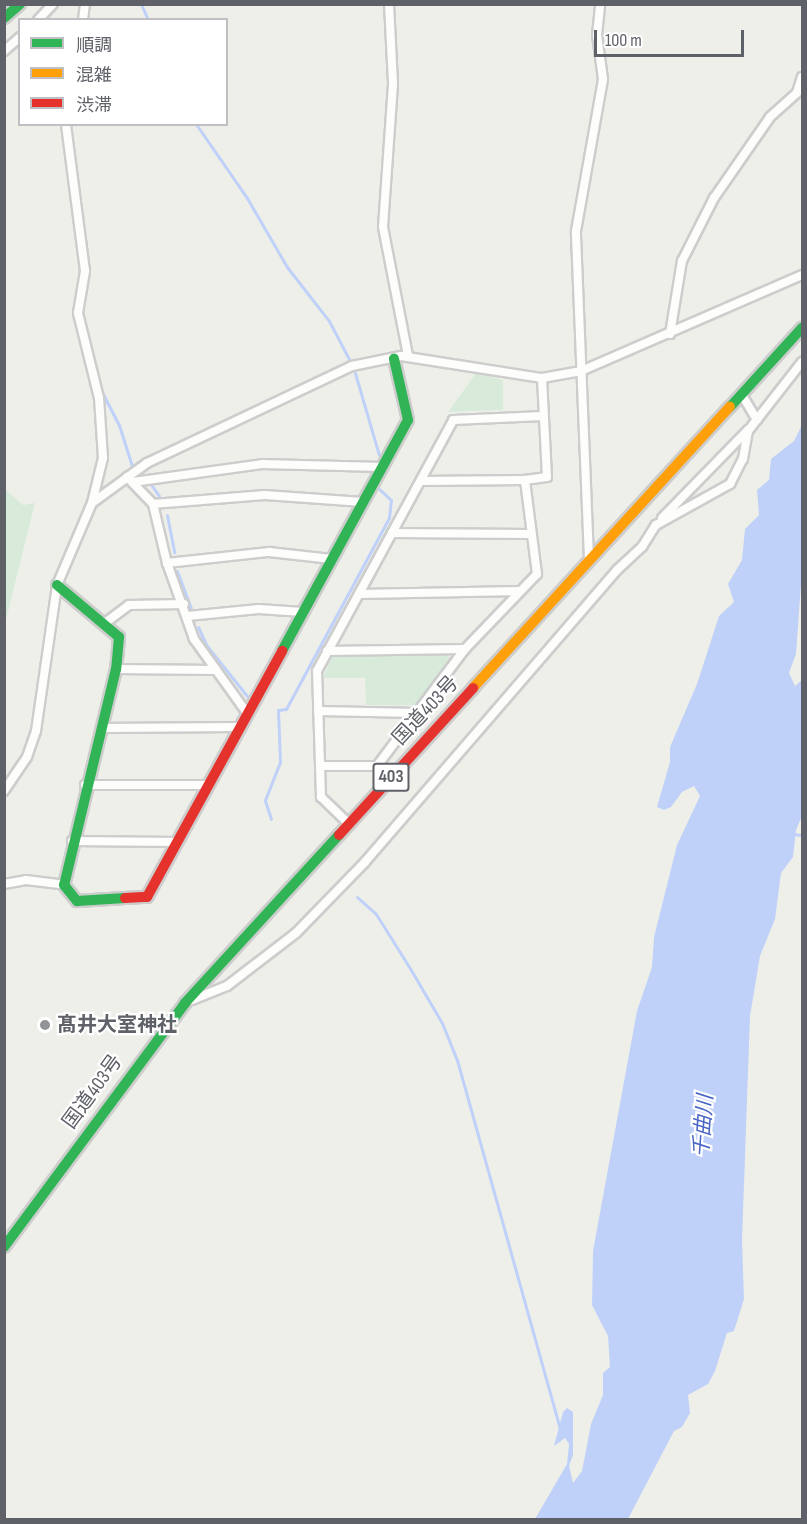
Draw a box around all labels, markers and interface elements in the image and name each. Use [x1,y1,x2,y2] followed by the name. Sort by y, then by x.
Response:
[18,18,228,126] legend
[597,18,747,56] scale bar
[605,30,642,51] text: 100 m
[76,35,112,56] text: 順調
[76,65,112,86] text: 混雑
[76,95,112,116] text: 渋滞
[388,671,464,751] street label: 国道403号
[372,762,410,792] road number: 403
[57,1013,177,1037] place label: 髙井大室神社
[38,1018,52,1032] marker: 髙井大室神社
[58,1050,128,1134] street label: 国道403号
[689,1094,719,1158] water label: 千曲川

